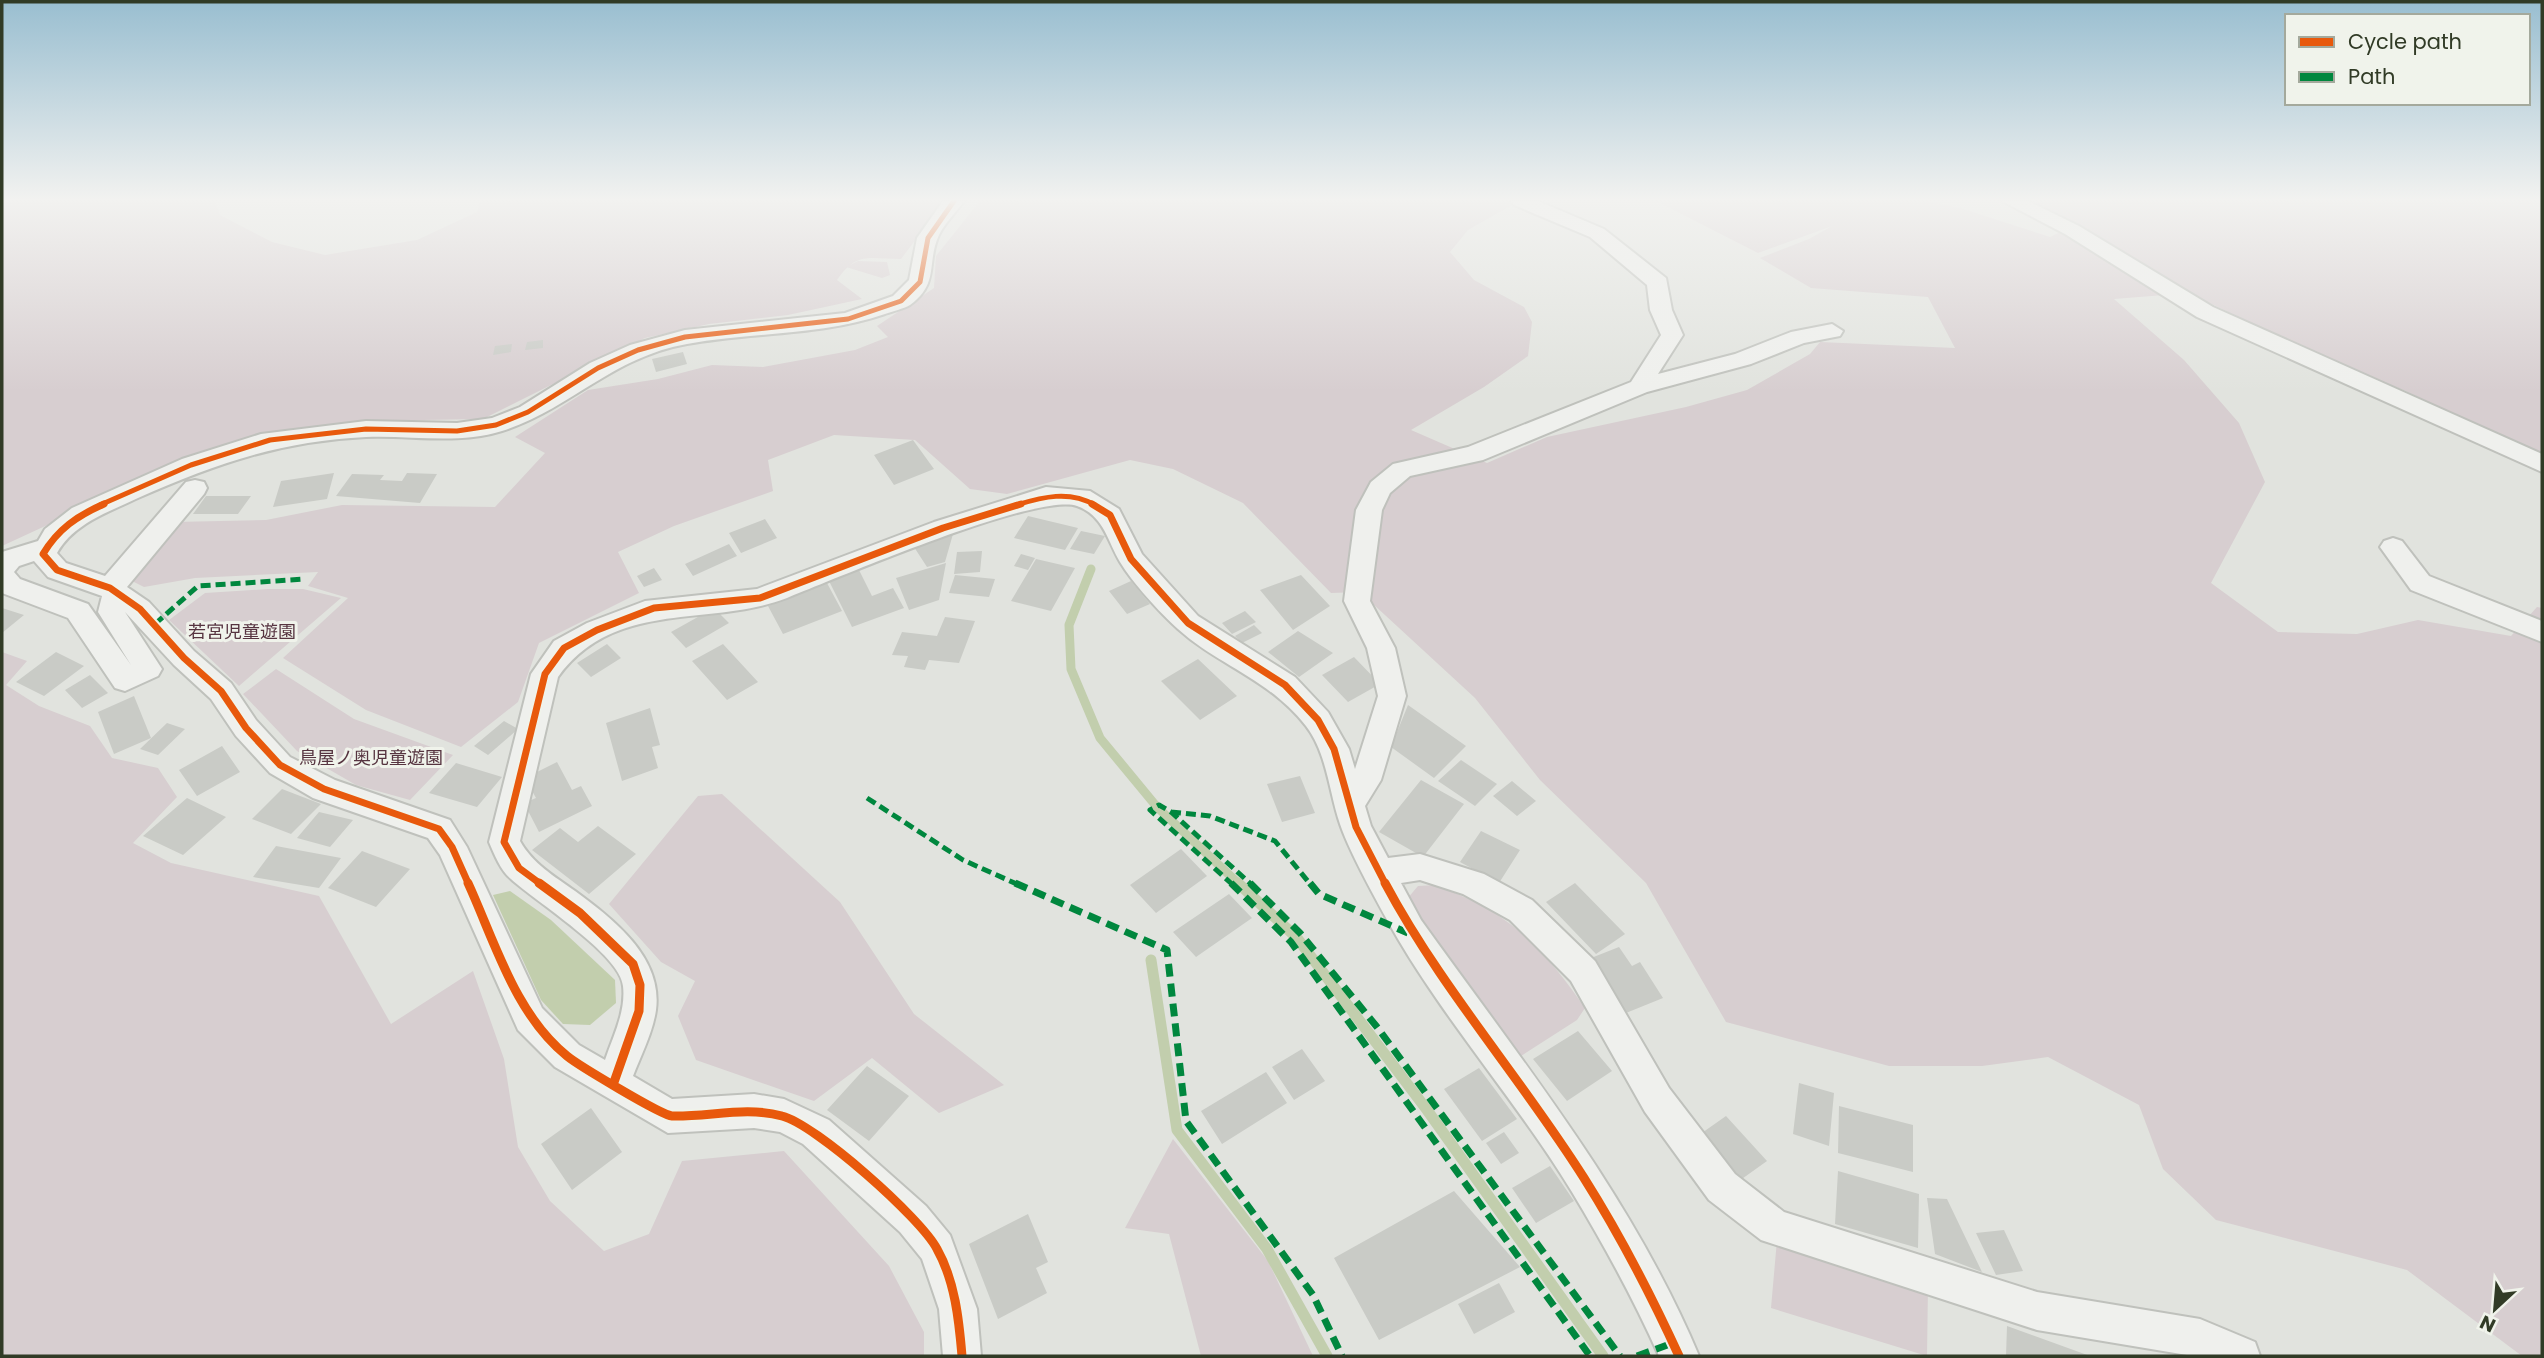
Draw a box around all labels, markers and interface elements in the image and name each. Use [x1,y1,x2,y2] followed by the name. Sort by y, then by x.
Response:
[2285,14,2530,105] legend
[2348,27,2462,56] text: Cycle path
[2348,62,2395,91] text: Path
[188,619,296,644] park label: 若宮児童遊園
[299,745,443,770] park label: 鳥屋ノ奥児童遊園
[2460,1274,2530,1344] north arrow
[2475,1309,2500,1339] text: N

